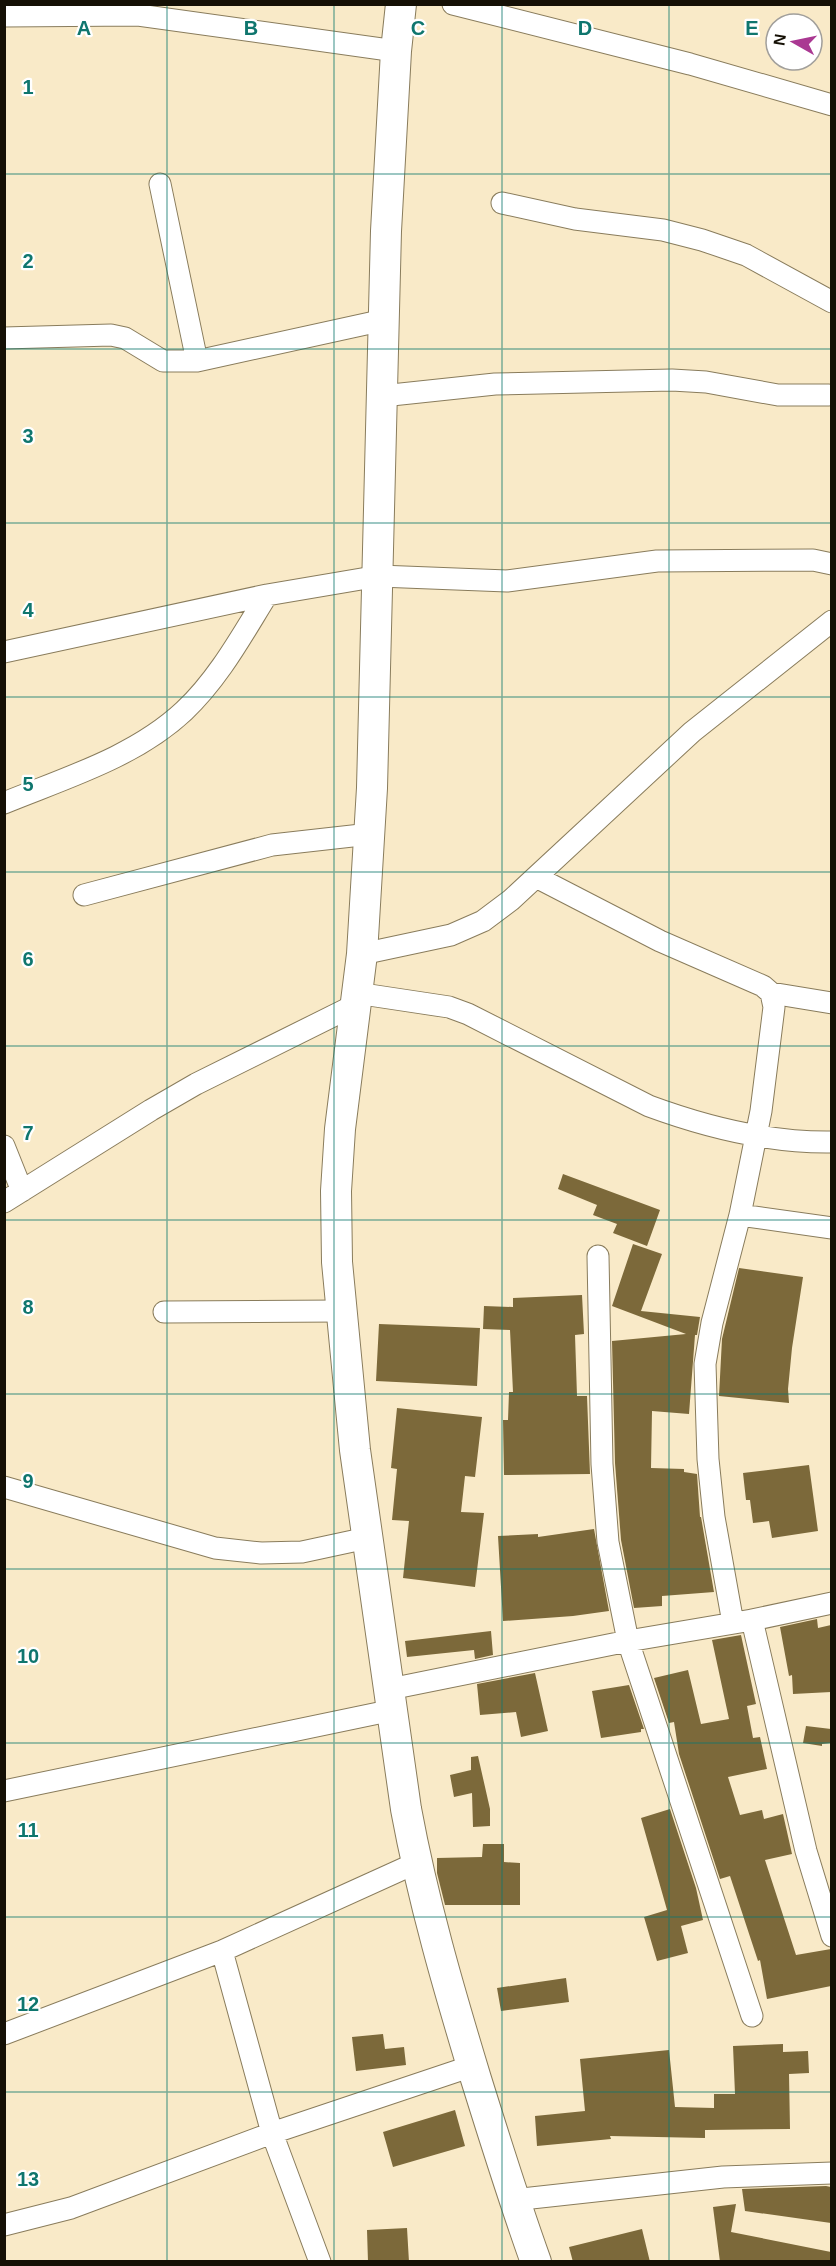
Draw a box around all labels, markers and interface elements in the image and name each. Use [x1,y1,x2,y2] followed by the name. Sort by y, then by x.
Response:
[764,12,824,72] north arrow
[77,17,91,39] text: A
[244,17,258,39] text: B
[411,17,425,39] text: C
[578,17,592,39] text: D
[745,17,759,39] text: E
[770,33,789,47] text: N
[22,76,34,98] text: 1
[22,250,34,272] text: 2
[22,425,34,447] text: 3
[22,599,34,621] text: 4
[22,773,34,795] text: 5
[22,948,34,970] text: 6
[22,1122,34,1144] text: 7
[22,1296,34,1318] text: 8
[22,1470,34,1492] text: 9
[17,1645,39,1667] text: 10
[17,1819,39,1841] text: 11
[17,1993,39,2015] text: 12
[17,2168,39,2190] text: 13

